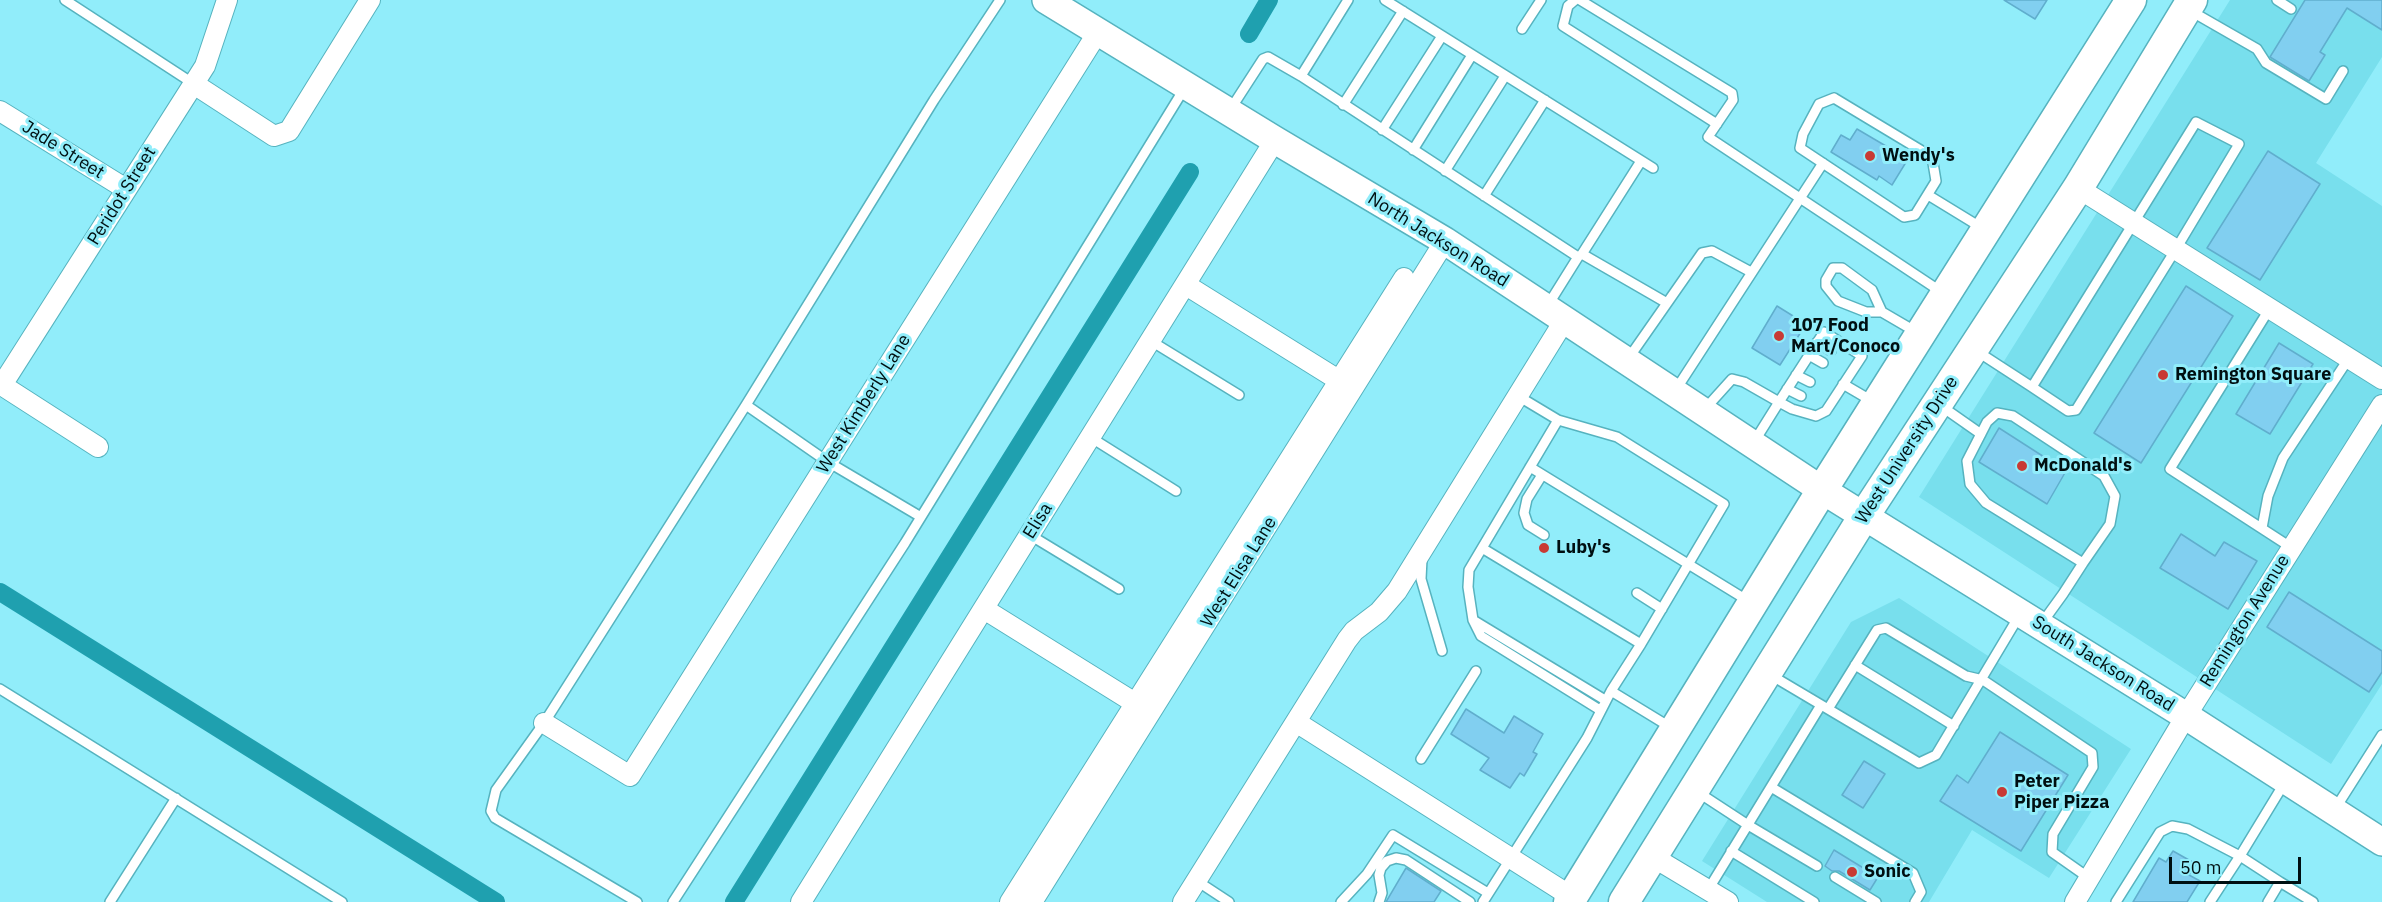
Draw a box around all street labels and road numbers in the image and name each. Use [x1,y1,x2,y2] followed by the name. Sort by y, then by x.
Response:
[18,116,108,184] street label: Jade Street
[83,143,161,249] street label: Peridot Street
[1364,188,1512,292] street label: North Jackson Road
[812,330,916,478] street label: West Kimberly Lane
[1851,372,1963,528] street label: West University Drive
[1019,499,1057,543] street label: Elisa
[1196,513,1282,631] street label: West Elisa Lane
[2196,551,2294,691] street label: Remington Avenue
[2028,612,2178,716] street label: South Jackson Road

